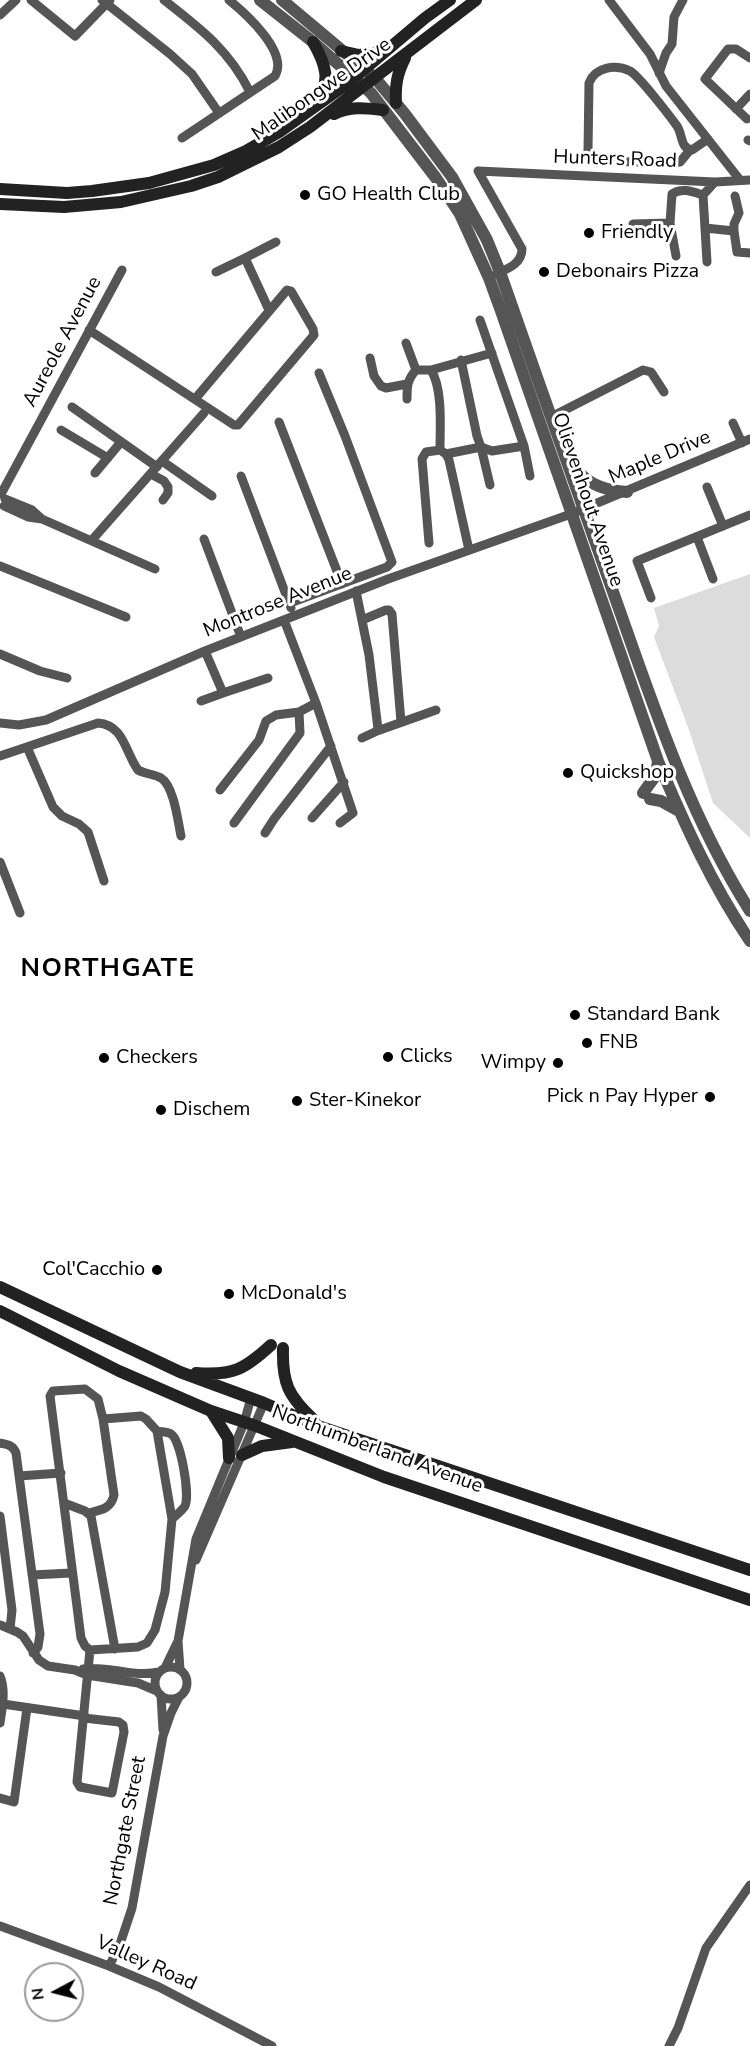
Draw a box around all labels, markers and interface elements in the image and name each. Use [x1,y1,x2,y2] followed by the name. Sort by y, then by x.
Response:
[248,33,396,147] street label: Malibongwe Drive
[553,146,677,174] street label: Hunters Road
[317,183,460,207] place label: GO Health Club
[298,188,312,202] marker: GO Health Club
[601,221,673,245] place label: Friendly
[582,226,596,240] marker: Friendly
[556,260,699,284] place label: Debonairs Pizza
[537,265,551,279] marker: Debonairs Pizza
[19,273,107,411] street label: Aureole Avenue
[546,410,628,590] street label: Olievenhout Avenue
[605,426,715,490] street label: Maple Drive
[200,562,356,644] street label: Montrose Avenue
[580,761,674,785] place label: Quickshop
[561,766,575,780] marker: Quickshop
[20,954,196,986] district label: NORTHGATE
[587,1003,720,1027] place label: Standard Bank
[568,1008,582,1022] marker: Standard Bank
[599,1031,638,1055] place label: FNB
[580,1036,594,1050] marker: FNB
[400,1045,453,1069] place label: Clicks
[116,1046,198,1070] place label: Checkers
[381,1050,395,1064] marker: Clicks
[97,1051,111,1065] marker: Checkers
[480,1051,546,1075] place label: Wimpy
[551,1056,565,1070] marker: Wimpy
[547,1085,698,1109] place label: Pick n Pay Hyper
[309,1089,421,1113] place label: Ster-Kinekor
[703,1090,717,1104] marker: Pick n Pay Hyper
[290,1094,304,1108] marker: Ster-Kinekor
[173,1098,250,1122] place label: Dischem
[154,1103,168,1117] marker: Dischem
[42,1258,145,1282] place label: Col'Cacchio
[150,1263,164,1277] marker: Col'Cacchio
[241,1282,347,1306] place label: McDonald's
[222,1287,236,1301] marker: McDonald's
[268,1401,486,1499] street label: Northumberland Avenue
[100,1754,152,1908] street label: Northgate Street
[92,1931,200,1997] street label: Valley Road
[24,1962,84,2022] north arrow
[26,1987,50,2001] text: N

